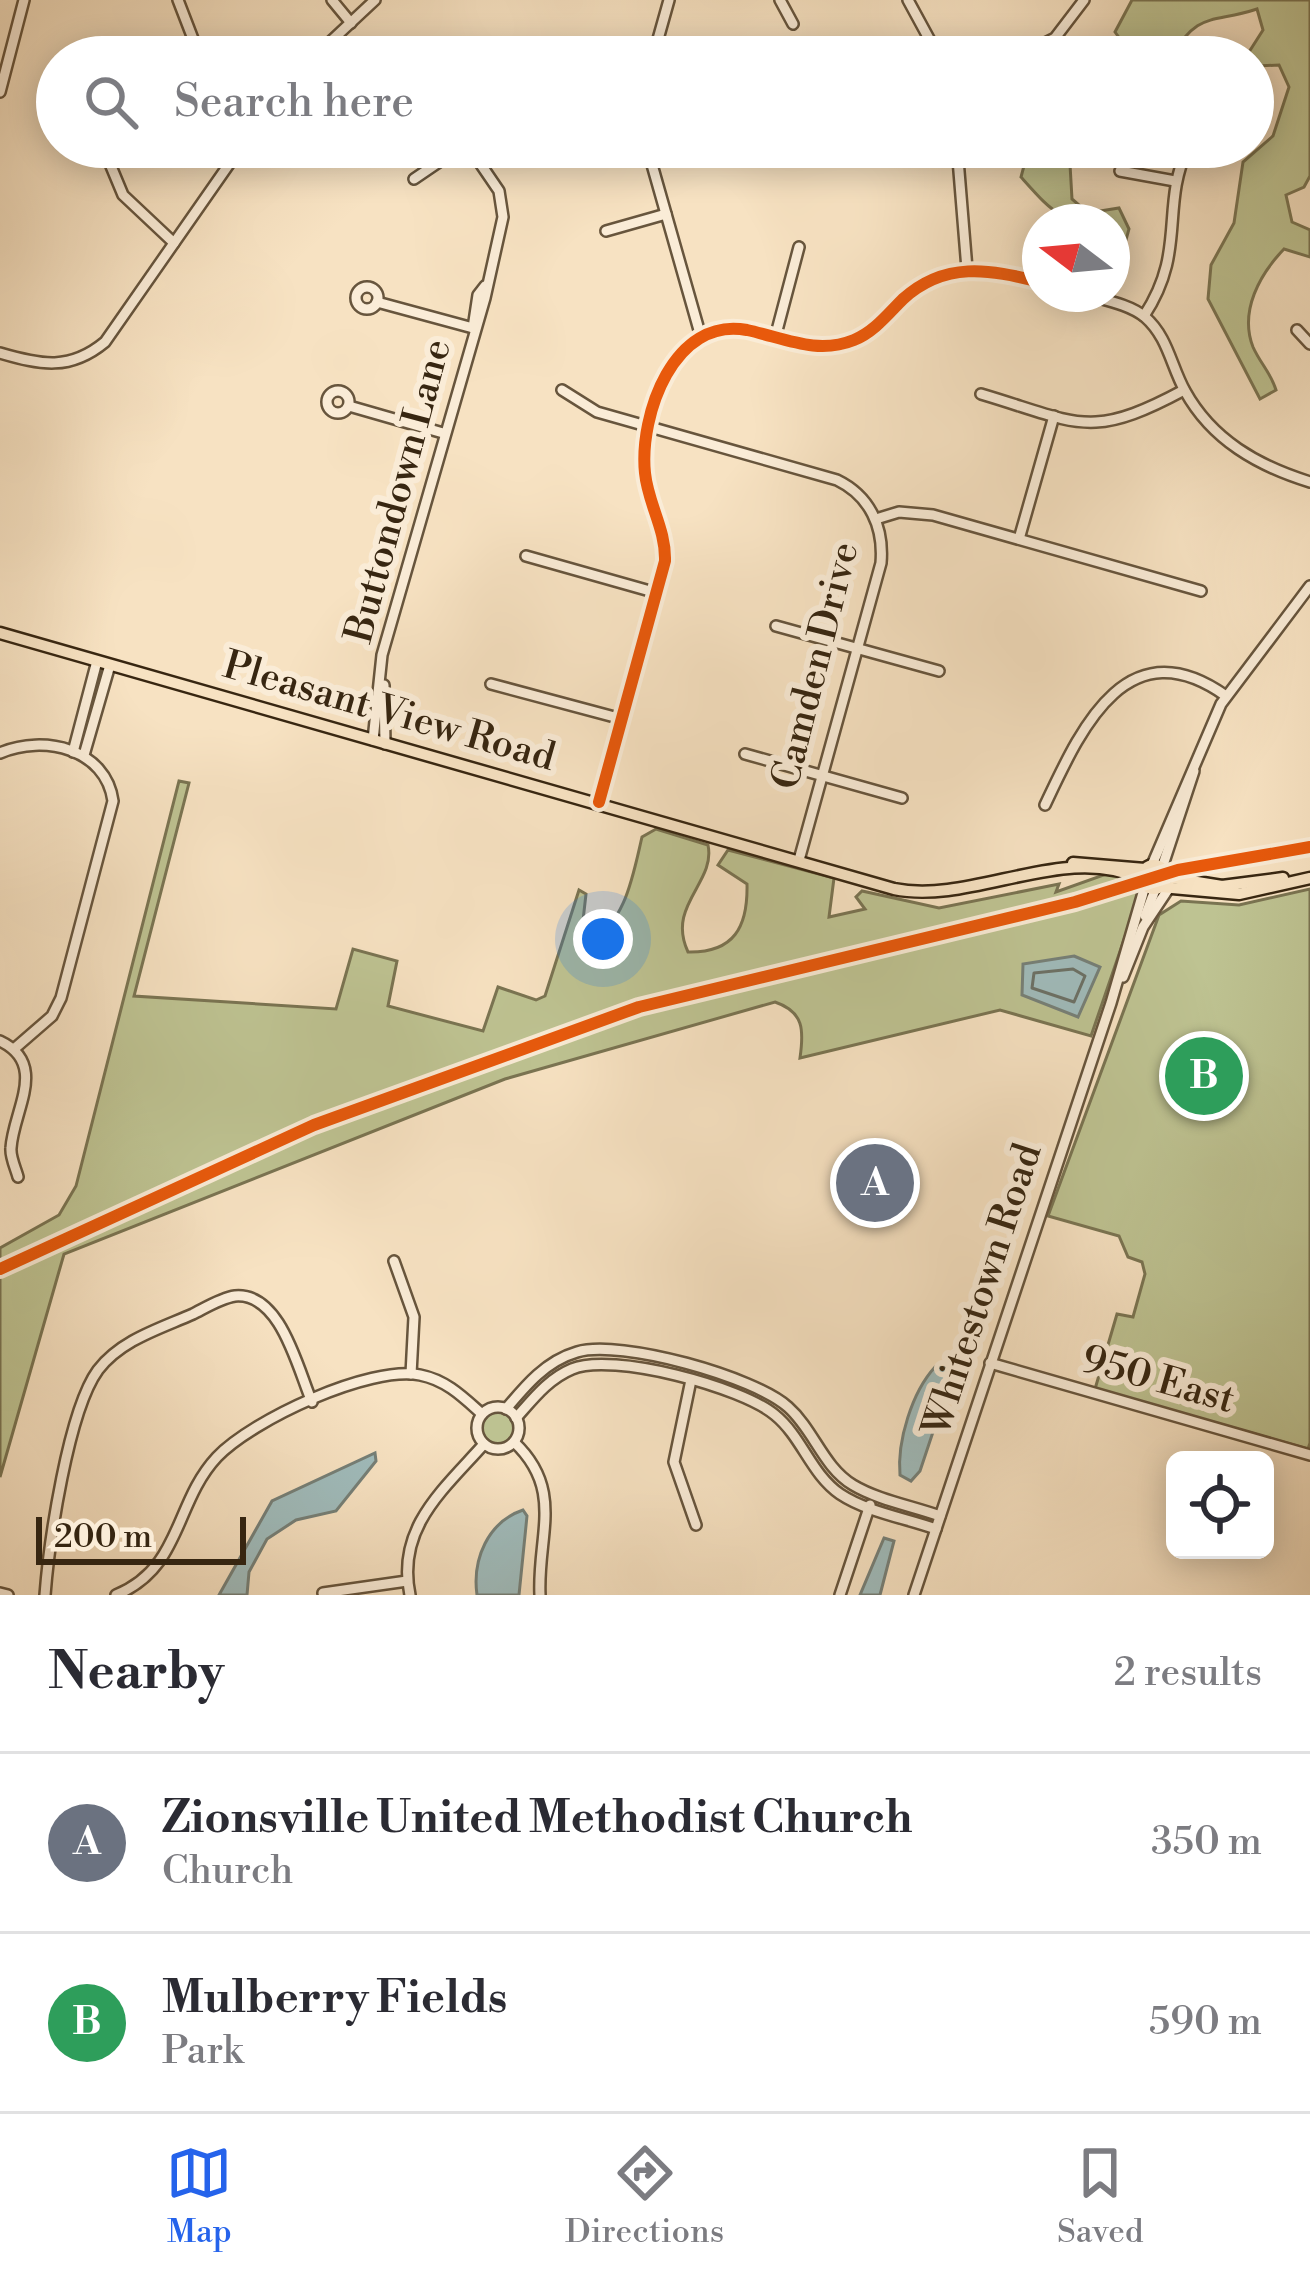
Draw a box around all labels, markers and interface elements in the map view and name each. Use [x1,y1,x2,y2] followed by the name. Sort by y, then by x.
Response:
[36,36,1274,168] search box
[78,69,144,135] icon: search
[174,74,414,131] text: Search here
[1022,204,1130,312] north arrow
[335,334,463,649] street label: Buttondown Lane
[762,537,870,795] street label: Camden Drive
[217,641,561,783] street label: Pleasant View Road
[573,909,633,969] your location
[1165,1031,1243,1121] pin: B
[836,1138,914,1228] pin: A
[912,1138,1053,1444] street label: Whitestown Road
[1076,1335,1240,1425] street label: 950 East
[1166,1451,1274,1559] map controls
[1166,1451,1274,1559] button: locate
[36,1511,246,1564] scale bar
[54,1517,152,1558] text: 200 m
[48,1641,224,1705] text: Nearby
[1114,1649,1262,1698] text: 2 results
[162,1790,913,1847] text: Zionsville United Methodist Church
[73,1818,101,1867] text: A
[1151,1818,1262,1867] text: 350 m
[162,1847,293,1896] text: Church
[162,1970,507,2027] text: Mulberry Fields
[72,1998,102,2047] text: B
[1149,1998,1262,2047] text: 590 m
[162,2027,243,2076] text: Park
[166,2140,232,2253] tab: Map
[565,2140,724,2253] tab: Directions
[1057,2140,1144,2253] tab: Saved

